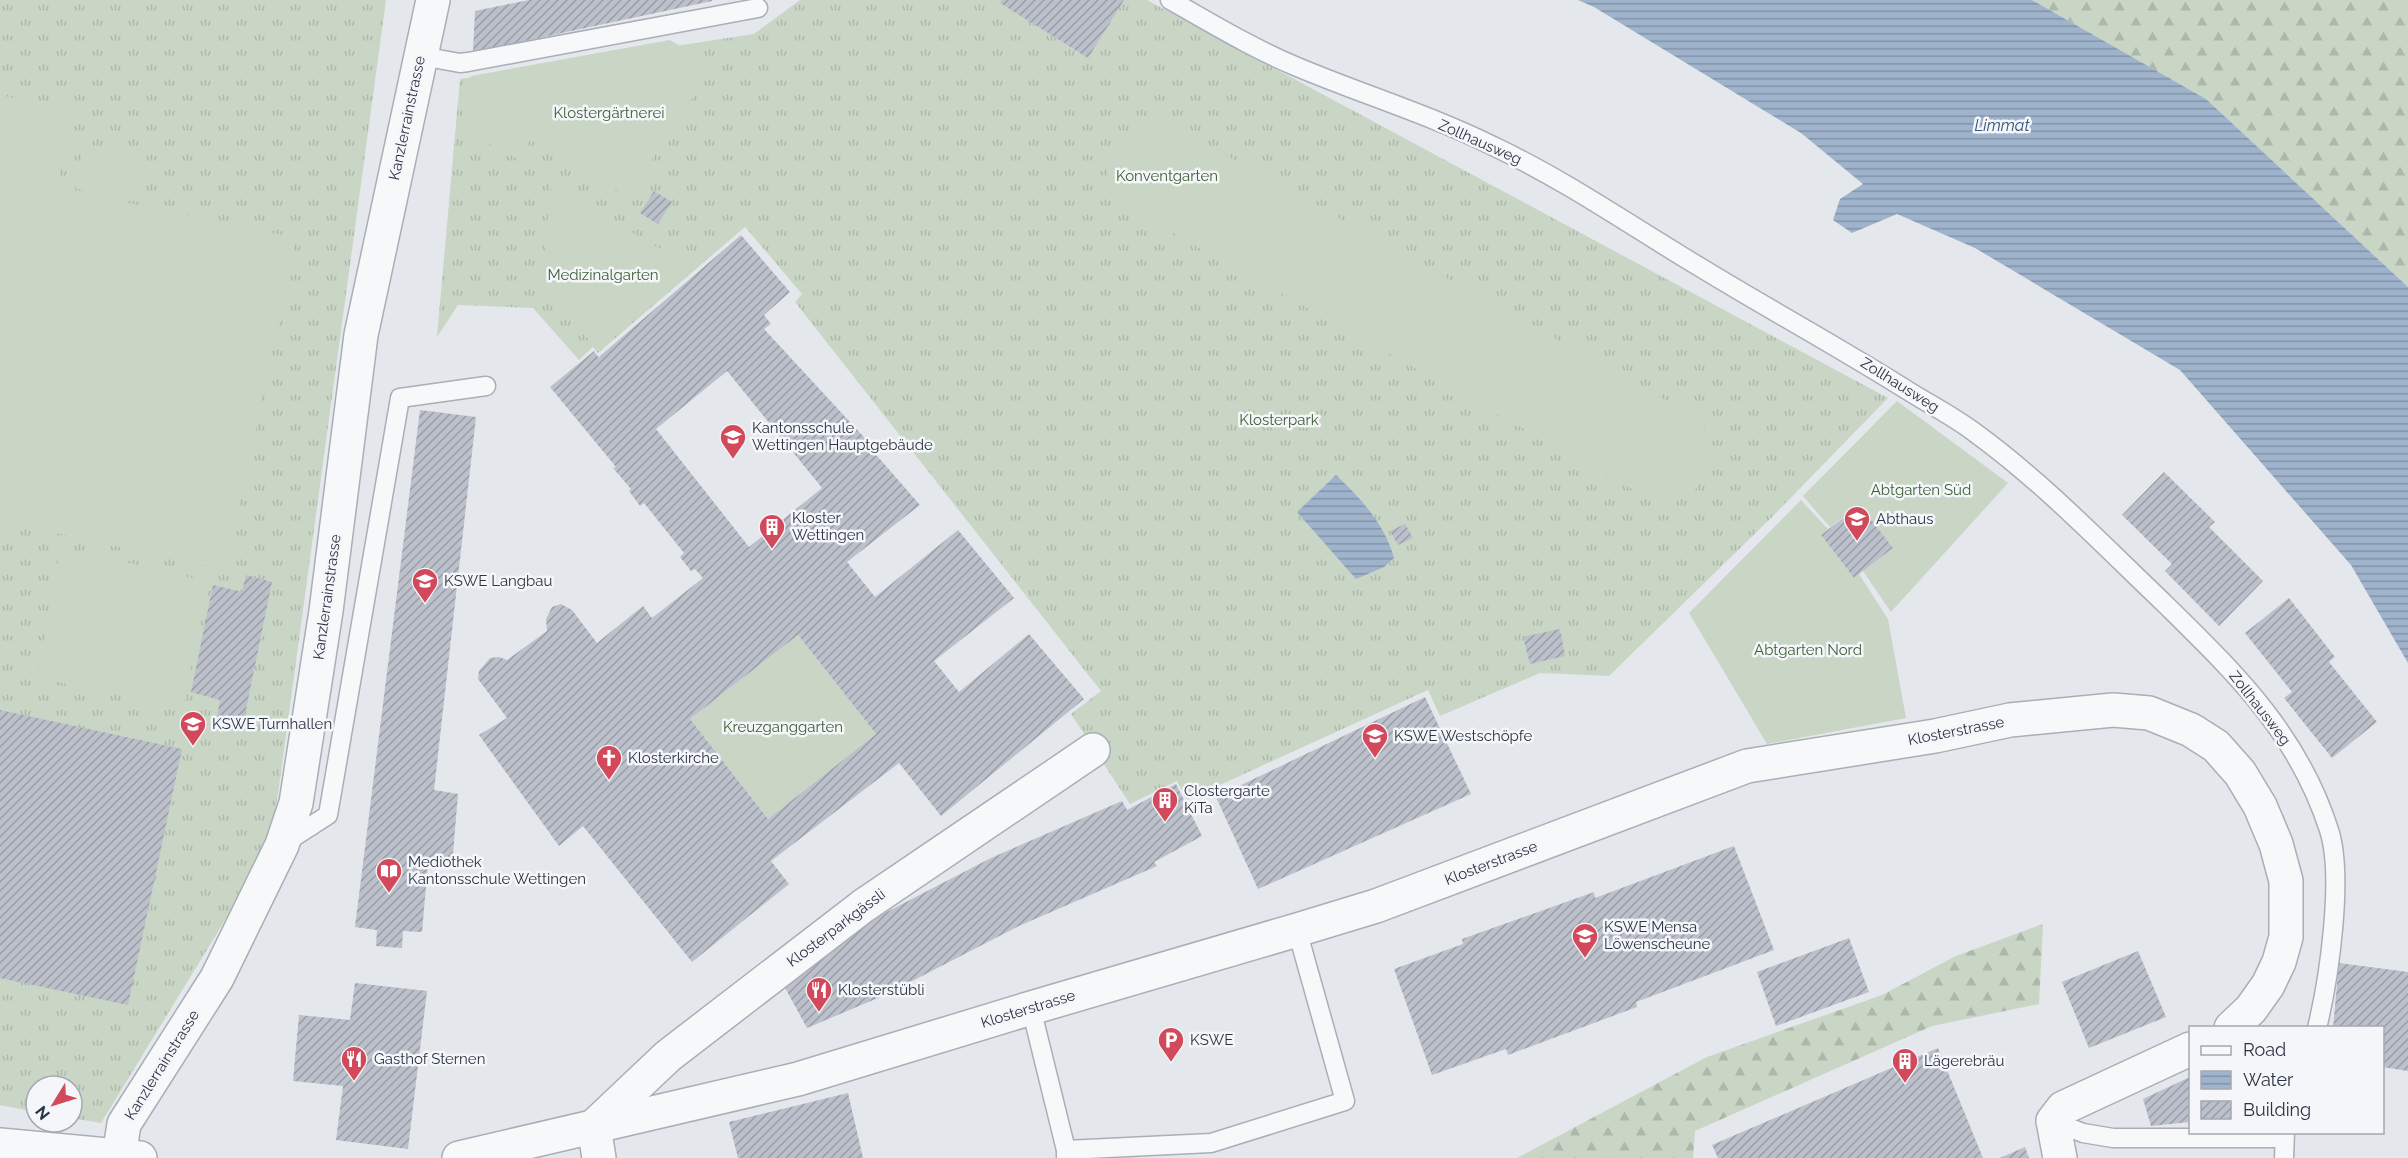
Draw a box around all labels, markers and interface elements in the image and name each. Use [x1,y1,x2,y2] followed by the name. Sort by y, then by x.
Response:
[385,54,429,182] street label: Kanzlerrainstrasse
[553,104,665,122] park label: Klostergärtnerei
[1436,116,1524,168] street label: Zollhausweg
[1974,116,2030,135] water label: Limmat
[1116,167,1218,185] park label: Konventgarten
[547,266,659,284] park label: Medizinalgarten
[1857,354,1943,416] street label: Zollhausweg
[1239,411,1319,429] park label: Klosterpark
[752,419,933,454] place label: Kantonsschule Wettingen Hauptgebäude
[718,422,748,460] school or university icon: Kantonsschule Wettingen Hauptgebäude
[1871,481,1971,499] park label: Abtgarten Süd
[1842,504,1872,542] school or university icon: Abthaus
[792,509,864,544] place label: Kloster Wettingen
[1876,510,1933,528] place label: Abthaus
[757,512,787,550] building icon: Kloster Wettingen
[309,533,345,661] street label: Kanzlerrainstrasse
[410,566,440,604] school or university icon: KSWE Langbau
[444,572,553,590] place label: KSWE Langbau
[1754,641,1862,659] park label: Abtgarten Nord
[2225,667,2295,749] street label: Zollhausweg
[178,709,208,747] school or university icon: KSWE Turnhallen
[1906,713,2006,749] street label: Klosterstrasse
[212,715,332,733] place label: KSWE Turnhallen
[723,718,843,736] park label: Kreuzganggarten
[1360,721,1390,759] school or university icon: KSWE Westschöpfe
[1394,727,1532,745] place label: KSWE Westschöpfe
[594,743,624,781] church icon: Klosterkirche
[628,749,719,767] place label: Klosterkirche
[1184,782,1270,817] place label: Clostergarte KiTa
[1150,785,1180,823] building icon: Clostergarte KiTa
[1442,837,1540,889] street label: Klosterstrasse
[408,853,586,888] place label: Mediothek Kantonsschule Wettingen
[374,856,404,894] library icon: Mediothek Kantonsschule Wettingen
[783,885,889,971] street label: Klosterparkgässli
[1604,918,1710,953] place label: KSWE Mensa Löwenscheune
[1570,921,1600,959] school or university icon: KSWE Mensa Löwenscheune
[804,975,834,1013] restaurant icon: Klosterstübli
[838,981,925,999] place label: Klosterstübli
[979,986,1078,1032] street label: Klosterstrasse
[121,1006,203,1123] street label: Kanzlerrainstrasse
[1156,1025,1186,1063] parking icon: KSWE
[2189,1026,2384,1134] legend
[1190,1031,1233,1049] place label: KSWE
[2243,1039,2286,1060] text: Road
[339,1044,369,1082] restaurant icon: Gasthof Sternen
[1890,1046,1920,1084] building icon: Lägerebräu
[374,1050,485,1068] place label: Gasthof Sternen
[1924,1052,2004,1070] place label: Lägerebräu
[2243,1069,2294,1090] text: Water
[24,1074,84,1134] north arrow
[2243,1099,2311,1120] text: Building
[31,1102,54,1124] text: N

